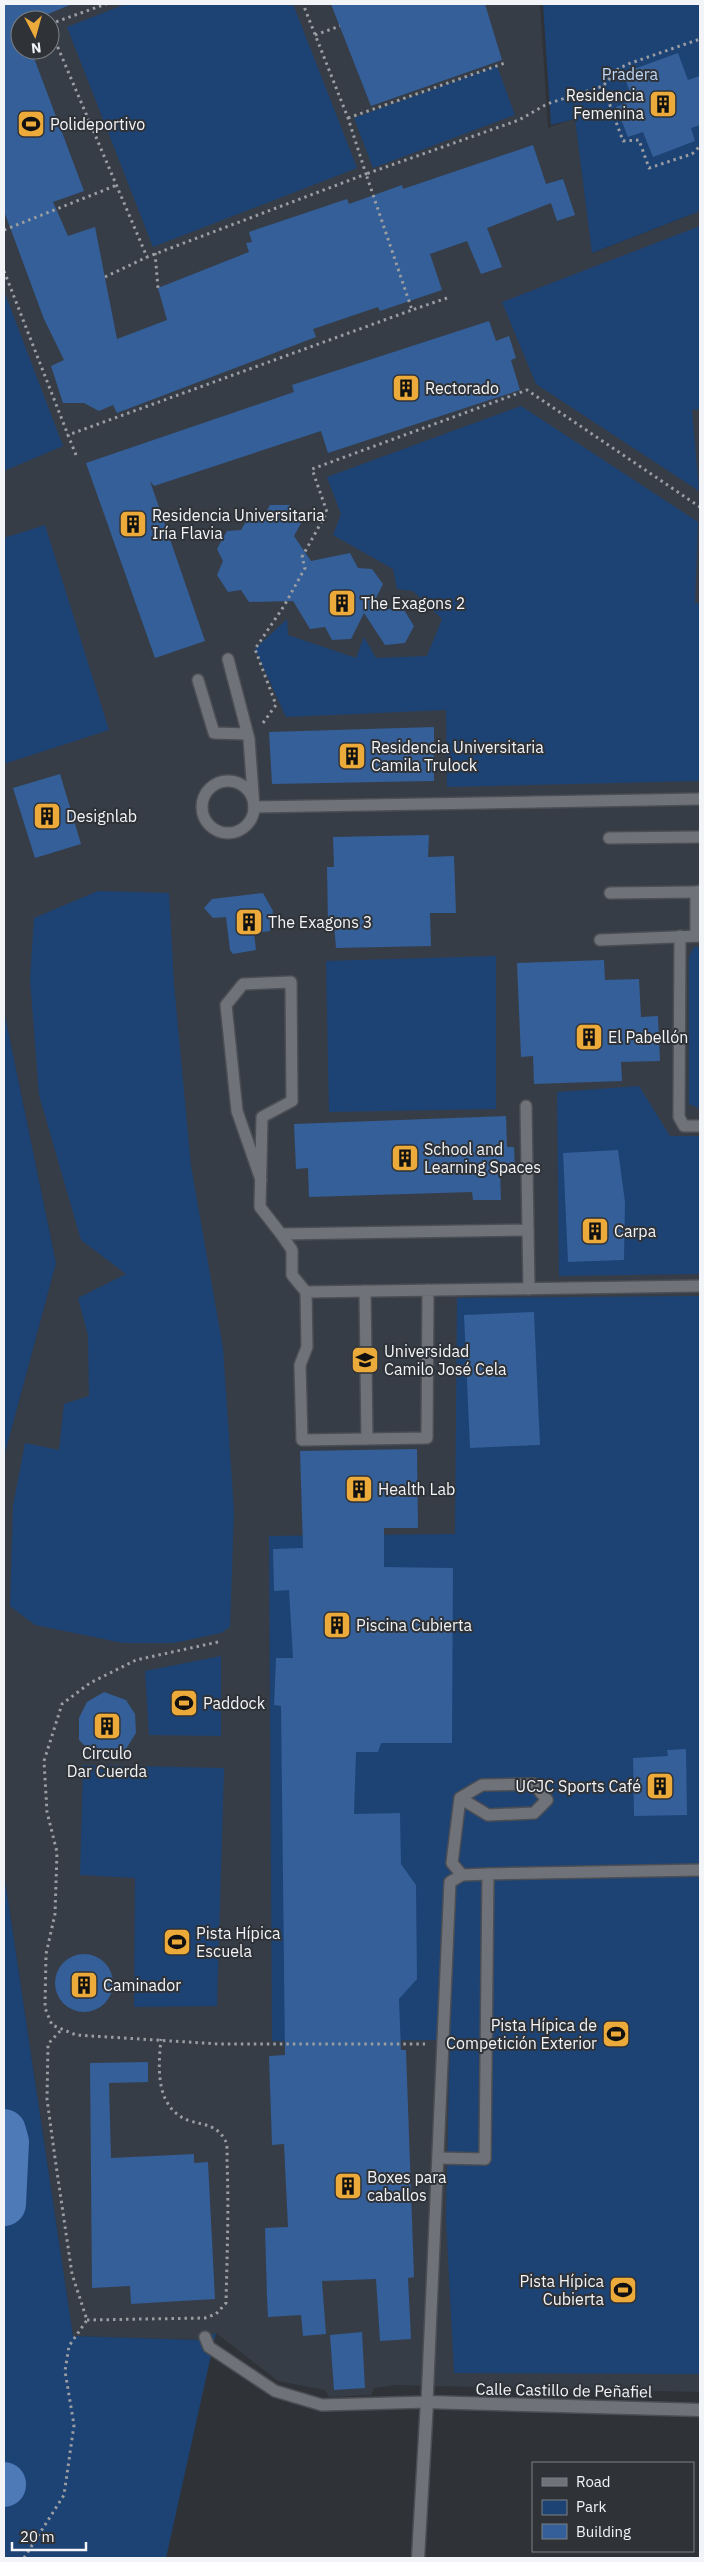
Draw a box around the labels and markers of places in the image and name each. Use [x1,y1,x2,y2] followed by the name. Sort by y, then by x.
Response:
[566,85,644,123] place label: Residencia Femenina
[648,89,678,119] building icon: Residencia Femenina
[16,109,46,139] sports icon: Polideportivo
[50,114,145,134] place label: Polideportivo
[391,373,421,403] building icon: Rectorado
[425,378,499,398] place label: Rectorado
[152,505,325,543] place label: Residencia Universitaria Iría Flavia
[118,509,148,539] building icon: Residencia Universitaria Iría Flavia
[327,588,357,618] building icon: The Exagons 2
[361,593,465,613] place label: The Exagons 2
[371,737,544,775] place label: Residencia Universitaria Camila Trulock
[337,741,367,771] building icon: Residencia Universitaria Camila Trulock
[32,801,62,831] building icon: Designlab
[66,806,137,826] place label: Designlab
[234,907,264,937] building icon: The Exagons 3
[268,912,372,932] place label: The Exagons 3
[574,1022,604,1052] building icon: El Pabellón
[608,1027,688,1047] place label: El Pabellón
[424,1139,541,1177] place label: School and Learning Spaces
[390,1143,420,1173] building icon: School and Learning Spaces
[580,1216,610,1246] building icon: Carpa
[614,1221,657,1241] place label: Carpa
[384,1341,507,1379] place label: Universidad Camilo José Cela
[350,1345,380,1375] school or university icon: Universidad Camilo José Cela
[344,1474,374,1504] building icon: Health Lab
[378,1479,455,1499] place label: Health Lab
[322,1610,352,1640] building icon: Piscina Cubierta
[356,1615,473,1635] place label: Piscina Cubierta
[169,1688,199,1718] sports icon: Paddock
[203,1693,266,1713] place label: Paddock
[92,1711,122,1741] building icon: Circulo Dar Cuerda
[67,1743,148,1781] place label: Circulo Dar Cuerda
[645,1771,675,1801] building icon: UCJC Sports Café
[515,1776,641,1796] place label: UCJC Sports Café
[196,1923,281,1961] place label: Pista Hípica Escuela
[162,1927,192,1957] sports icon: Pista Hípica Escuela
[69,1970,99,2000] building icon: Caminador
[103,1975,181,1995] place label: Caminador
[446,2015,597,2053] place label: Pista Hípica de Competición Exterior
[601,2019,631,2049] sports icon: Pista Hípica de Competición Exterior
[367,2167,447,2205] place label: Boxes para caballos
[333,2171,363,2201] building icon: Boxes para caballos
[520,2271,604,2309] place label: Pista Hípica Cubierta
[608,2275,638,2305] sports icon: Pista Hípica Cubierta

